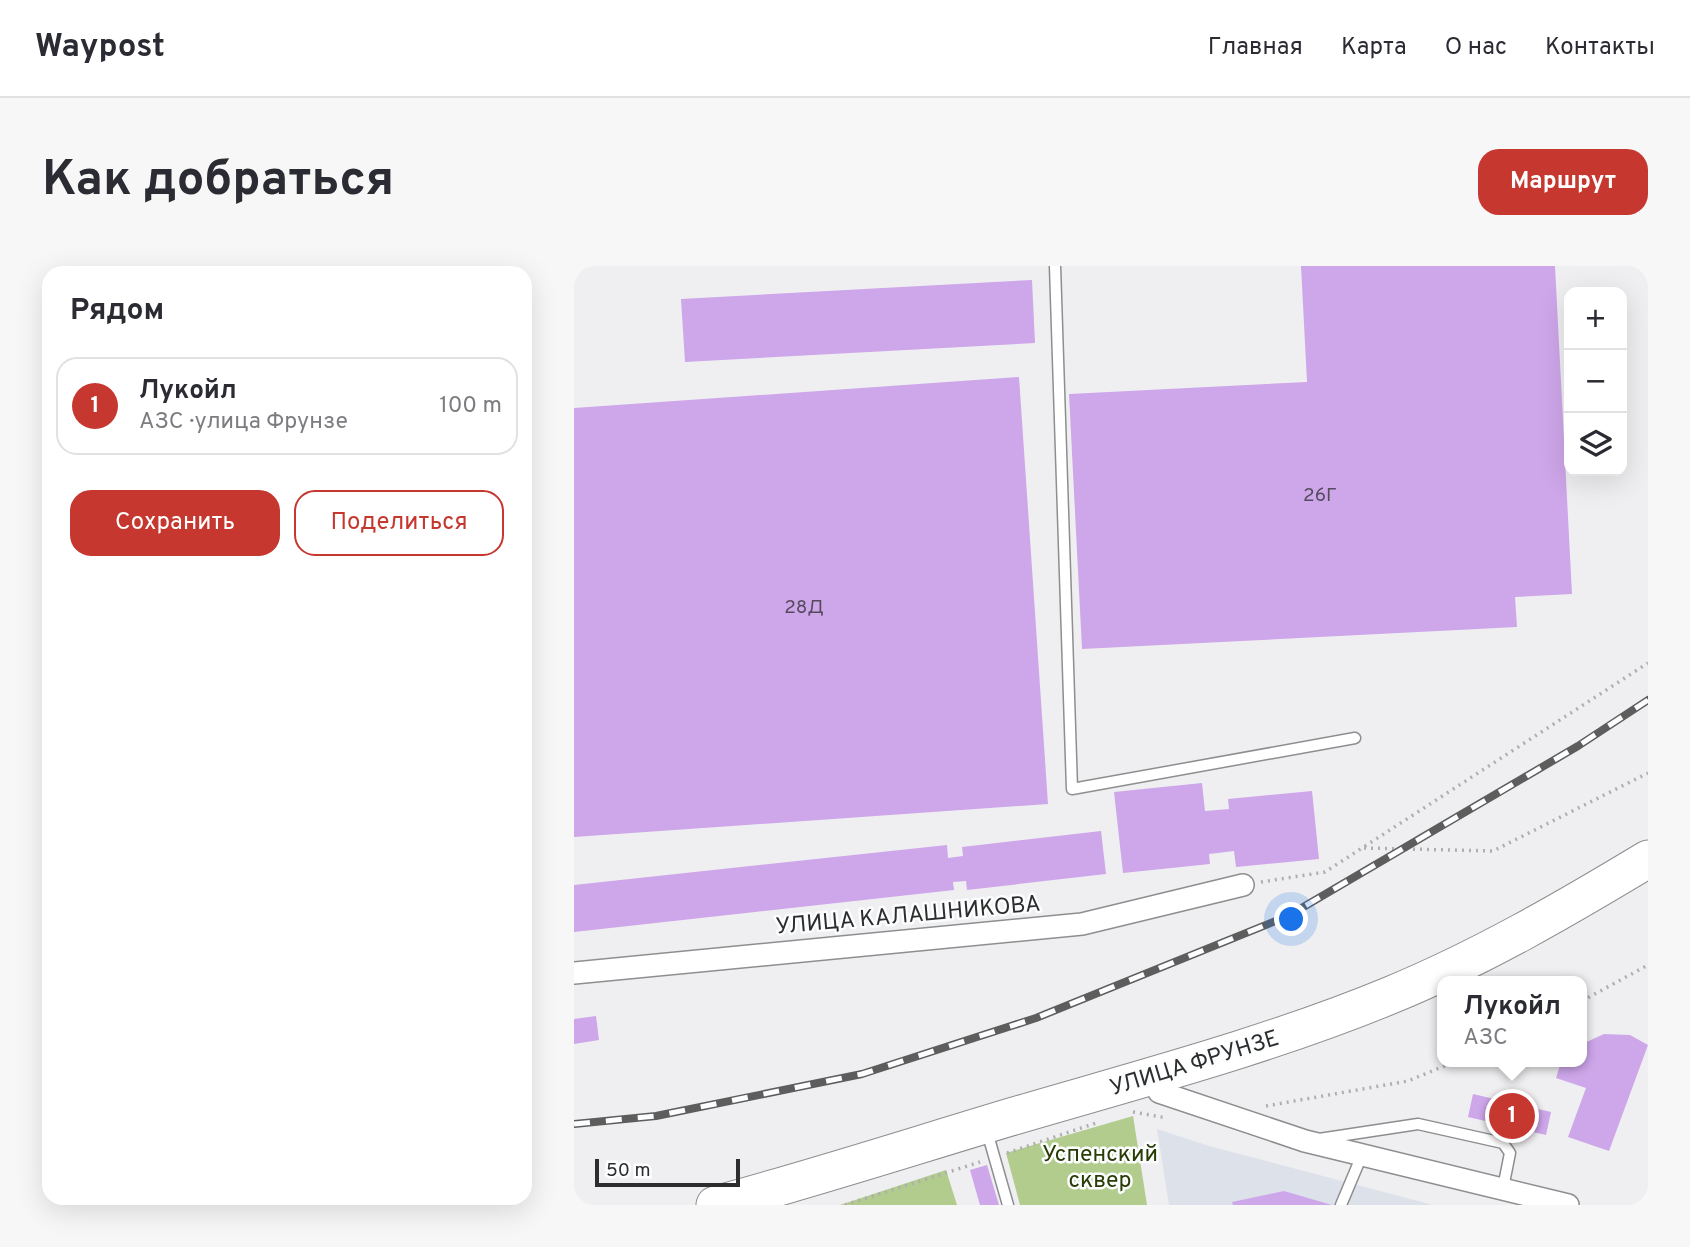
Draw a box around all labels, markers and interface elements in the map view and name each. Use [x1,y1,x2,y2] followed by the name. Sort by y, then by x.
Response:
[35,27,165,69] text: Waypost
[1208,33,1303,63] text: Главная
[1341,33,1407,63] text: Карта
[1445,33,1507,63] text: О нас
[1545,33,1655,63] text: Контакты
[1478,149,1648,215] button: Маршрут
[42,151,394,213] text: Как добраться
[1564,287,1627,476] map controls
[1564,287,1627,350] button: +
[70,293,164,330] text: Рядом
[1564,350,1627,413] button: −
[139,375,237,408] text: Лукойл
[90,392,100,421] text: 1
[439,392,502,421] text: 100 m
[139,408,348,437] text: АЗС · улица Фрунзе
[1564,413,1627,476] button: layers
[1303,484,1337,508] house number: 26Г
[70,490,280,556] button: Сохранить
[294,490,504,556] button: Поделиться
[784,596,824,620] house number: 28Д
[775,890,1042,943] street label: УЛИЦА КАЛАШНИКОВА
[1274,902,1308,936] your location
[1437,976,1587,1067] popup
[1463,991,1561,1024] text: Лукойл
[1463,1024,1508,1053] text: АЗС
[1107,1025,1283,1104] street label: УЛИЦА ФРУНЗЕ
[1489,1090,1535,1142] pin: 1
[1042,1141,1158,1196] park label: Успенский сквер
[595,1156,740,1188] scale bar
[606,1159,651,1183] text: 50 m

